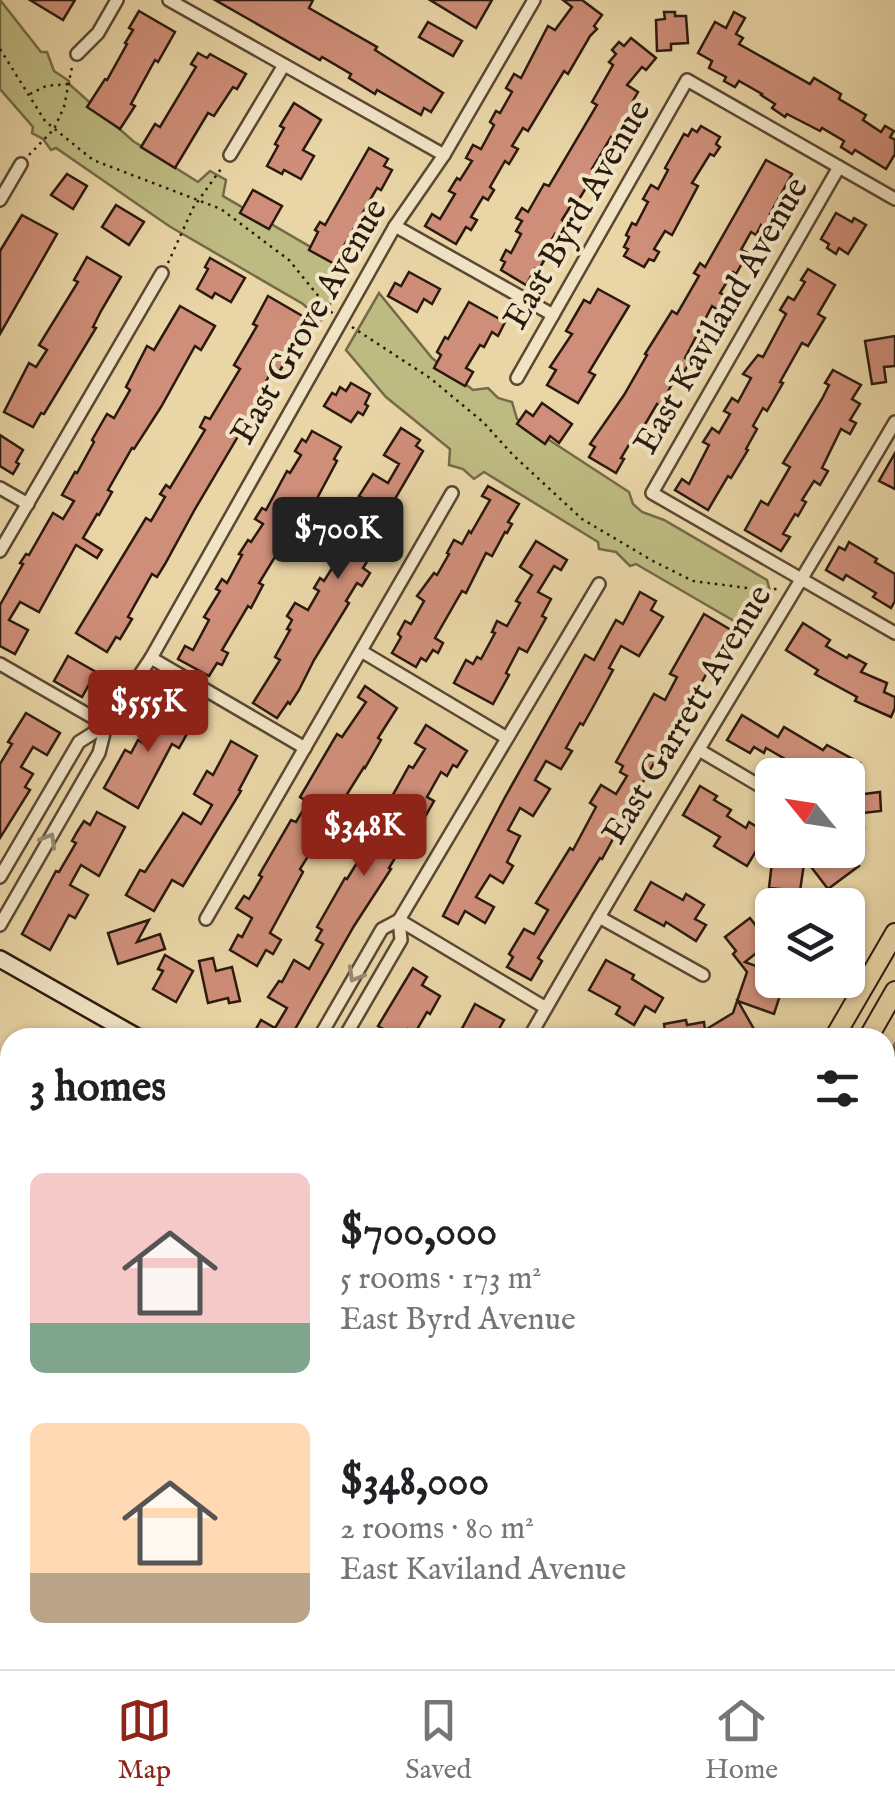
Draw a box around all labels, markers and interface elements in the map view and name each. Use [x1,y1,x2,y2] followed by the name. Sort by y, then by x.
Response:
[494,92,662,338] street label: East Byrd Avenue
[624,169,820,463] street label: East Kaviland Avenue
[221,191,399,453] street label: East Grove Avenue
[268,497,408,582] pin: $700K
[294,509,382,550] text: $700K
[593,577,783,853] street label: East Garrett Avenue
[78,670,218,755] pin: $555K
[110,682,186,723] text: $555K
[755,758,865,868] north arrow
[755,758,865,998] map controls
[294,794,434,879] pin: $348K
[323,806,405,847] text: $348K
[36,833,56,851] one-way arrow
[755,888,865,998] button: layers
[348,964,367,982] one-way arrow
[810,1061,865,1116] icon: filters
[30,1062,166,1115] text: 3 homes
[340,1206,497,1259] text: $700,000
[110,1213,230,1333] icon: home
[340,1259,541,1300] text: 5 rooms · 173 m²
[340,1300,576,1341] text: East Byrd Avenue
[340,1456,489,1509] text: $348,000
[110,1463,230,1583] icon: home
[340,1509,534,1550] text: 2 rooms · 80 m²
[340,1550,626,1591] text: East Kaviland Avenue
[117,1693,172,1788] tab: Map
[405,1693,472,1788] tab: Saved
[705,1693,778,1788] tab: Home

